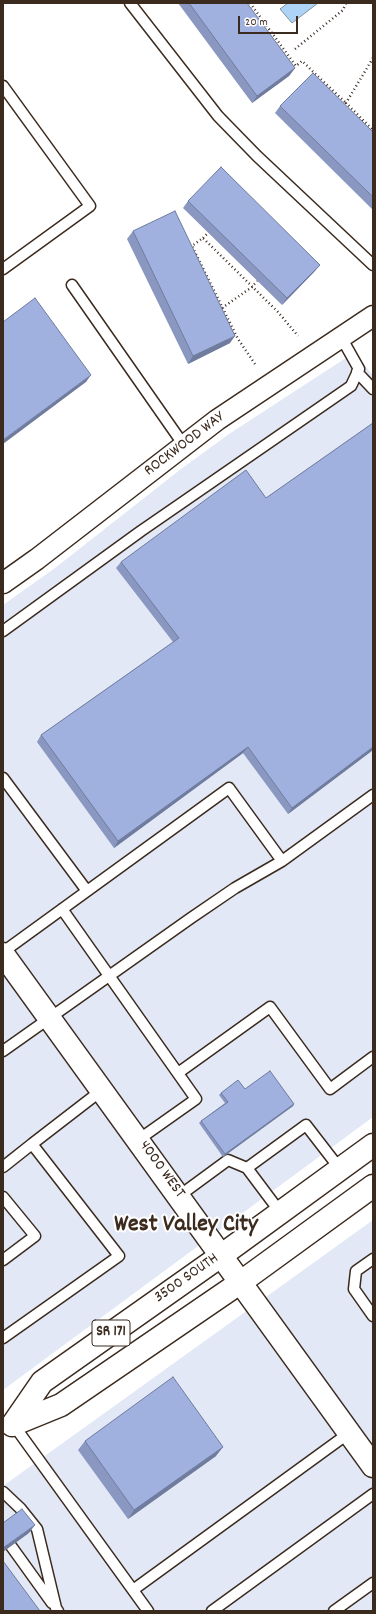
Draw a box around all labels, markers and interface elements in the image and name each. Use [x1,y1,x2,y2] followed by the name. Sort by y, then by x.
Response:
[240,8,300,34] scale bar
[245,14,268,31] text: 20 m
[141,409,229,481] street label: ROCKWOOD WAY
[134,1138,188,1202] street label: 4000 WEST
[114,1213,258,1241] district label: West Valley City
[151,1250,223,1308] street label: 3500 SOUTH
[92,1320,130,1346] road number: SR 171

